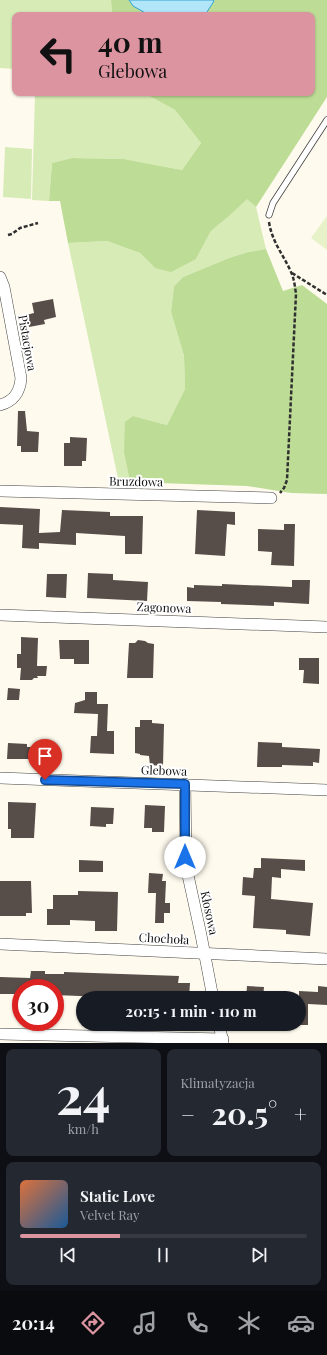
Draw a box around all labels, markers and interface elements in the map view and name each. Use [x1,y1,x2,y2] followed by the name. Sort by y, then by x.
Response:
[98,23,163,60] text: 40 m
[32,28,84,80] icon: left
[98,59,167,83] text: Glebowa
[15,313,41,372] street label: Pistacjowa
[109,473,163,489] street label: Bruzdowa
[136,598,192,616] street label: Zagonowa
[28,739,62,780] pin
[34,745,56,767] icon: arrive
[141,761,187,779] street label: Glebowa
[164,836,206,878] position arrow
[198,889,222,936] street label: Kłosowa
[138,929,190,947] street label: Chochoła
[12,979,64,1031] speed limit sign: 30
[125,1001,257,1021] text: 20:15 · 1 min · 110 m
[56,1059,111,1128] text: 24
[181,1074,255,1091] text: Klimatyzacja
[212,1093,277,1133] text: 20.5°
[181,1099,195,1129] text: −
[294,1099,307,1129] text: +
[68,1120,99,1137] text: km/h
[80,1186,155,1206] text: Static Love
[80,1206,140,1223] text: Velvet Ray
[57,1244,79,1266] icon: previous
[152,1244,174,1266] icon: pause
[248,1244,270,1266] icon: next
[79,1309,107,1337] icon: directions
[131,1309,159,1337] icon: music
[183,1309,211,1337] icon: phone
[235,1309,263,1337] icon: climate
[287,1309,315,1337] icon: car
[12,1311,55,1335] text: 20:14

